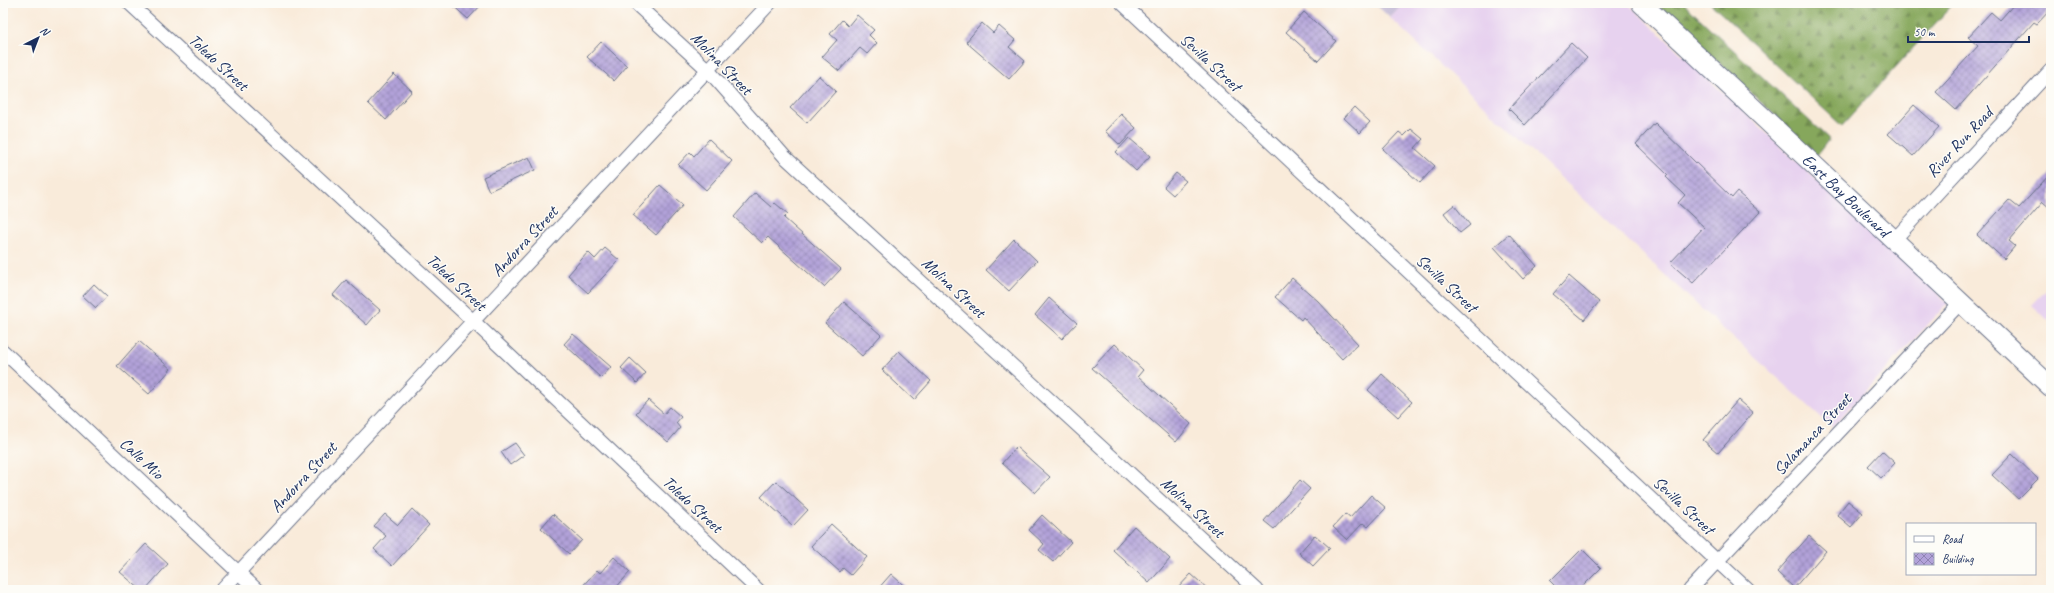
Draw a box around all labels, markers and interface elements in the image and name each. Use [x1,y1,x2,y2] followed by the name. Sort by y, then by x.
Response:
[18,18,58,58] north arrow
[1908,18,2029,44] scale bar
[37,23,54,40] text: N
[1914,24,1936,40] text: 50 m
[686,27,759,101] street label: Molina Street
[184,29,255,97] street label: Toledo Street
[1176,29,1247,98] street label: Sevilla Street
[1922,101,1999,182] street label: River Run Road
[1797,149,1896,243] street label: East Bay Boulevard
[486,200,564,281] street label: Andorra Street
[422,249,493,317] street label: Toledo Street
[1412,250,1483,319] street label: Sevilla Street
[917,253,992,324] street label: Molina Street
[1769,387,1857,480] street label: Salamanca Street
[115,433,169,485] street label: Calle Mio
[265,436,343,517] street label: Andorra Street
[658,471,729,539] street label: Toledo Street
[1649,472,1720,541] street label: Sevilla Street
[1156,473,1231,544] street label: Molina Street
[1906,523,2036,575] legend
[1942,531,1964,547] text: Road
[1942,551,1974,567] text: Building

